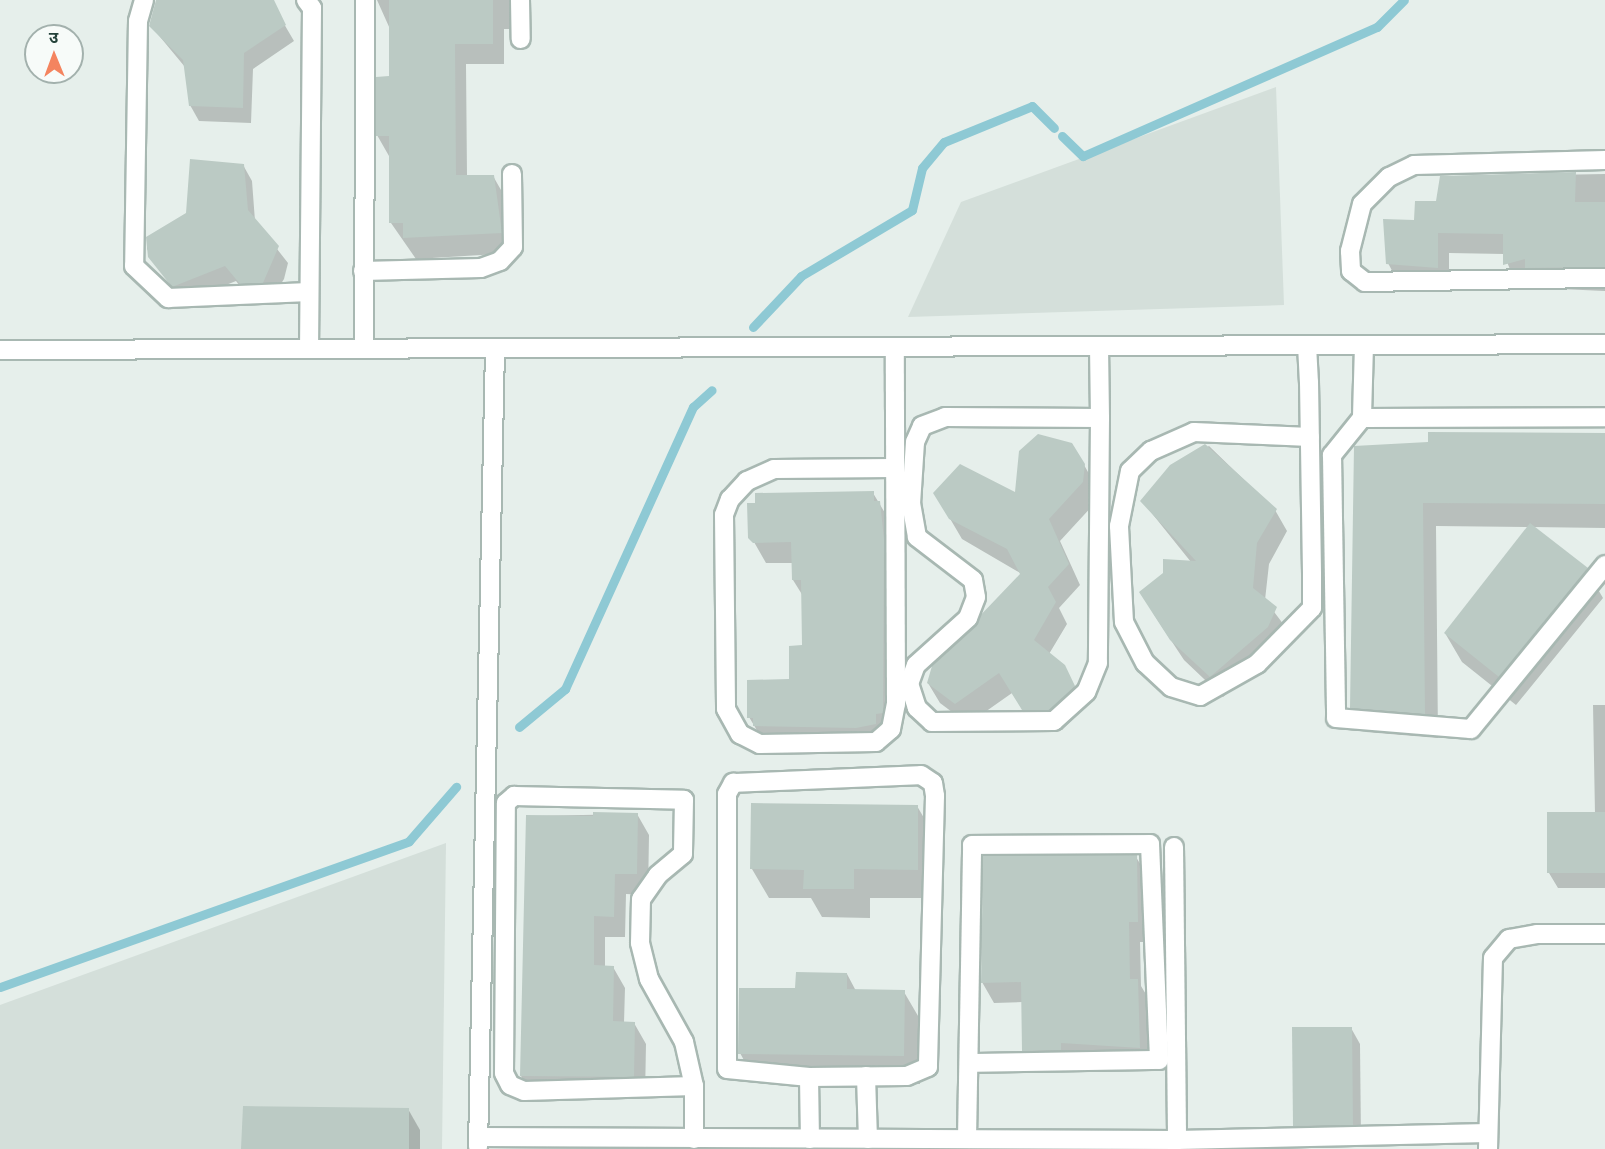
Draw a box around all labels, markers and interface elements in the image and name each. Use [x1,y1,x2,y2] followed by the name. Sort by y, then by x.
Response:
[24,24,84,84] north arrow
[49,28,59,48] text: उ

